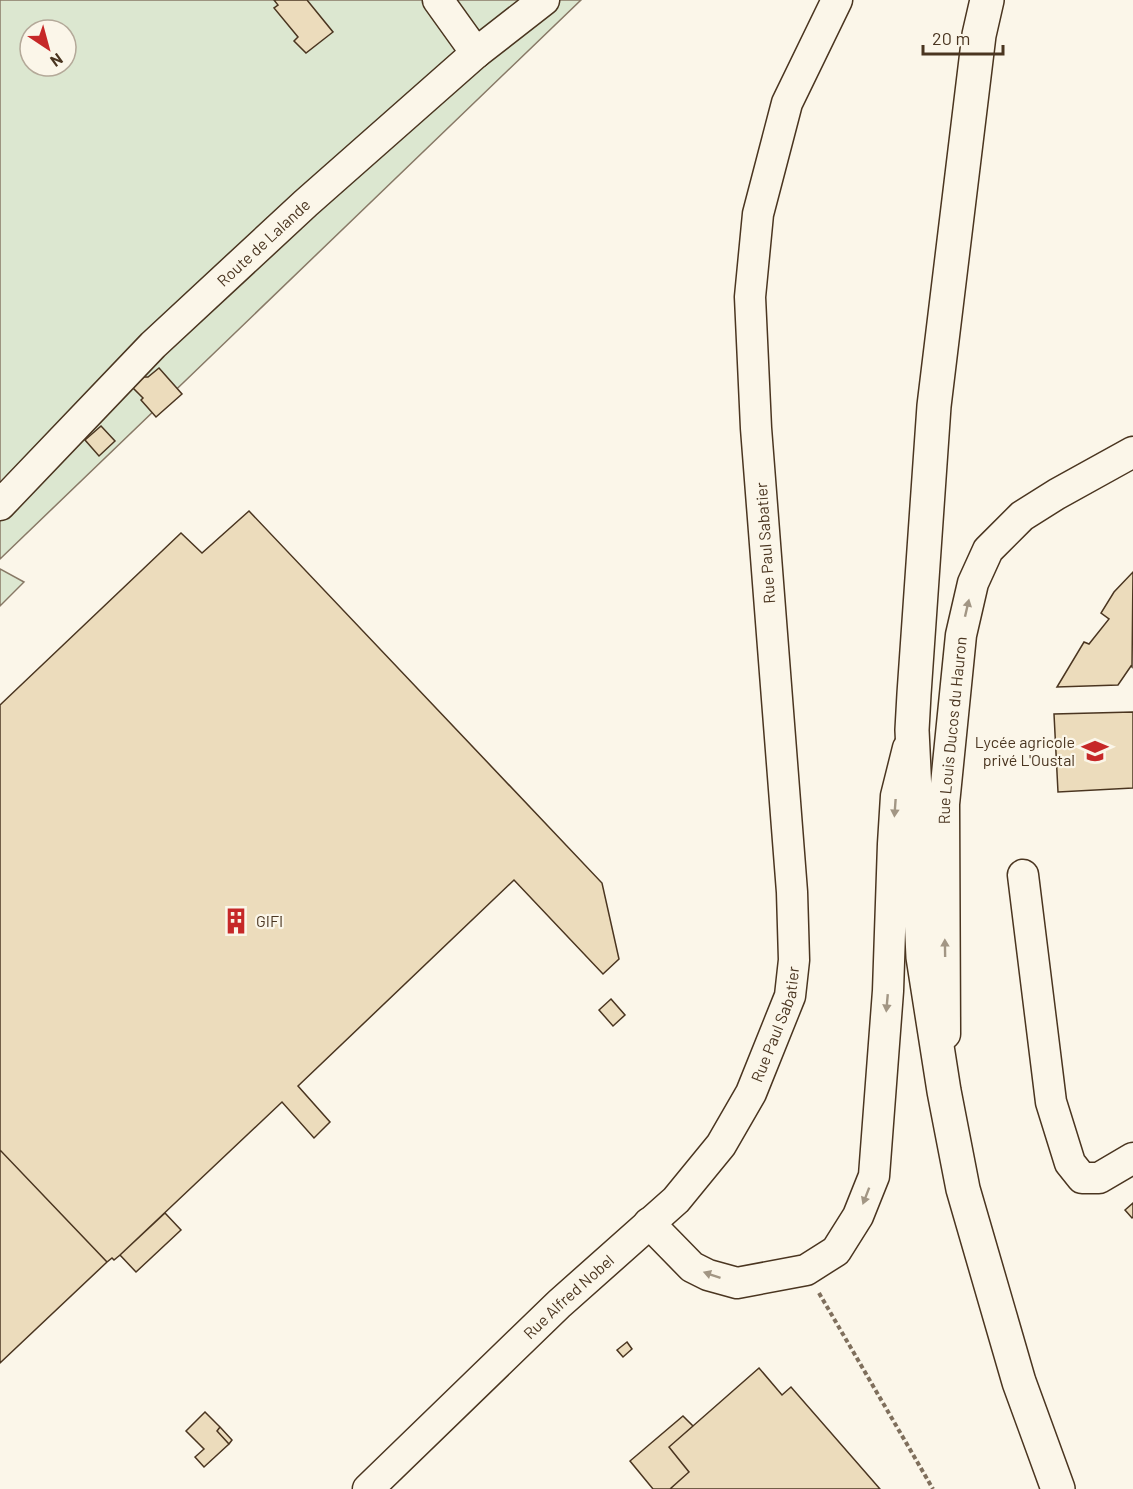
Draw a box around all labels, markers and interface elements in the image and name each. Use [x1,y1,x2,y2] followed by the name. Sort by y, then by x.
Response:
[18,18,78,78] north arrow
[923,18,1002,56] scale bar
[932,27,970,49] text: 20 m
[47,50,67,71] text: N
[213,194,313,290] street label: Route de Lalande
[751,481,778,604] street label: Rue Paul Sabatier
[963,598,972,617] one-way arrow
[934,636,970,824] street label: Rue Louis Ducos du Hauron
[975,732,1075,769] place label: Lycée agricole privé L'Oustal
[1080,736,1110,766] school or university icon: Lycée agricole privé L'Oustal
[890,798,899,817] one-way arrow
[221,906,251,936] building icon: GIFI
[256,911,283,930] place label: GIFI
[940,939,950,958] one-way arrow
[746,965,802,1085] street label: Rue Paul Sabatier
[883,993,892,1012] one-way arrow
[861,1187,871,1205] one-way arrow
[519,1250,617,1342] street label: Rue Alfred Nobel
[703,1270,721,1280] one-way arrow

